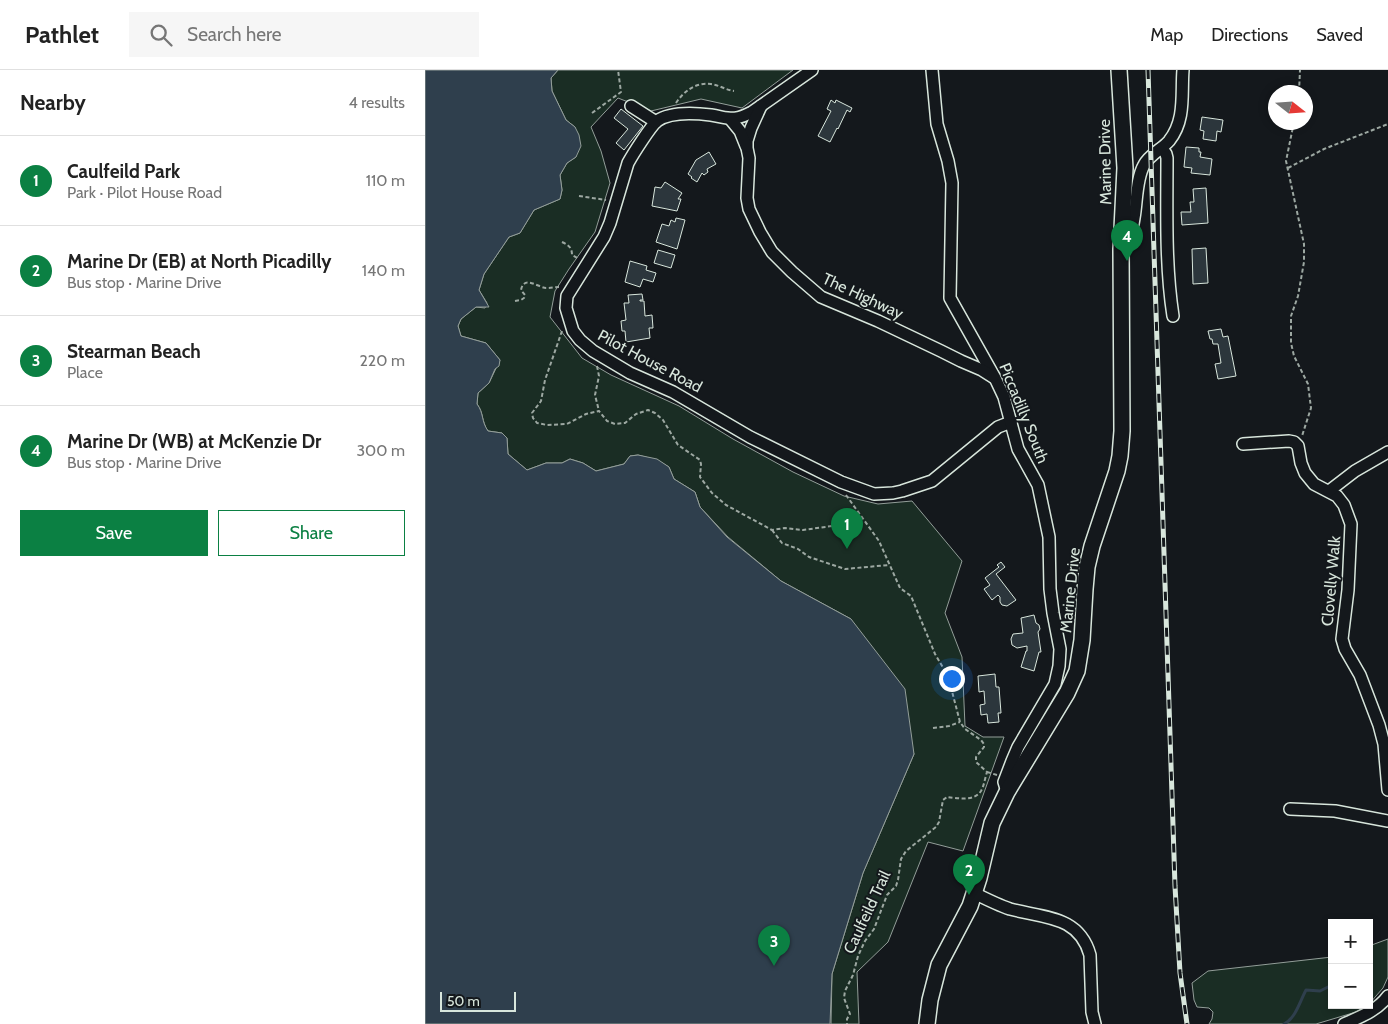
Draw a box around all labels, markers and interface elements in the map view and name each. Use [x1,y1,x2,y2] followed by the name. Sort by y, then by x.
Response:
[129,12,479,57] search box
[25,20,99,49] text: Pathlet
[147,21,175,49] icon: search
[187,23,281,46] text: Search here
[1150,24,1183,46] text: Map
[1211,24,1288,46] text: Directions
[1316,24,1363,46] text: Saved
[1268,85,1313,130] north arrow
[20,90,86,115] text: Nearby
[348,93,405,112] text: 4 results
[1095,119,1115,205] street label: Marine Drive
[67,160,180,183] text: Caulfeild Park
[33,171,39,190] text: 1
[366,171,405,190] text: 110 m
[67,183,222,202] text: Park · Pilot House Road
[1111,220,1143,261] pin: 4
[67,250,332,273] text: Marine Dr (EB) at North Picadilly
[32,261,40,280] text: 2
[362,261,405,280] text: 140 m
[820,269,906,323] street label: The Highway
[67,273,221,292] text: Bus stop · Marine Drive
[595,326,705,396] street label: Pilot House Road
[67,340,201,363] text: Stearman Beach
[32,351,40,370] text: 3
[359,351,405,370] text: 220 m
[995,360,1053,466] street label: Piccadilly South
[67,363,103,382] text: Place
[67,430,321,453] text: Marine Dr (WB) at McKenzie Dr
[31,441,41,460] text: 4
[356,441,405,460] text: 300 m
[67,453,221,472] text: Bus stop · Marine Drive
[831,508,863,549] pin: 1
[20,510,208,556] button: Save
[218,510,405,556] button: Share
[1318,534,1344,627] street label: Clovelly Walk
[1056,546,1084,634] street label: Marine Drive
[939,666,965,692] your location
[953,854,985,895] pin: 2
[839,867,895,957] street label: Caulfeild Trail
[1328,919,1373,1009] map controls
[1328,919,1373,964] button: +
[758,925,790,966] pin: 3
[1328,964,1373,1009] button: −
[440,989,516,1012] scale bar
[447,992,480,1010] text: 50 m

